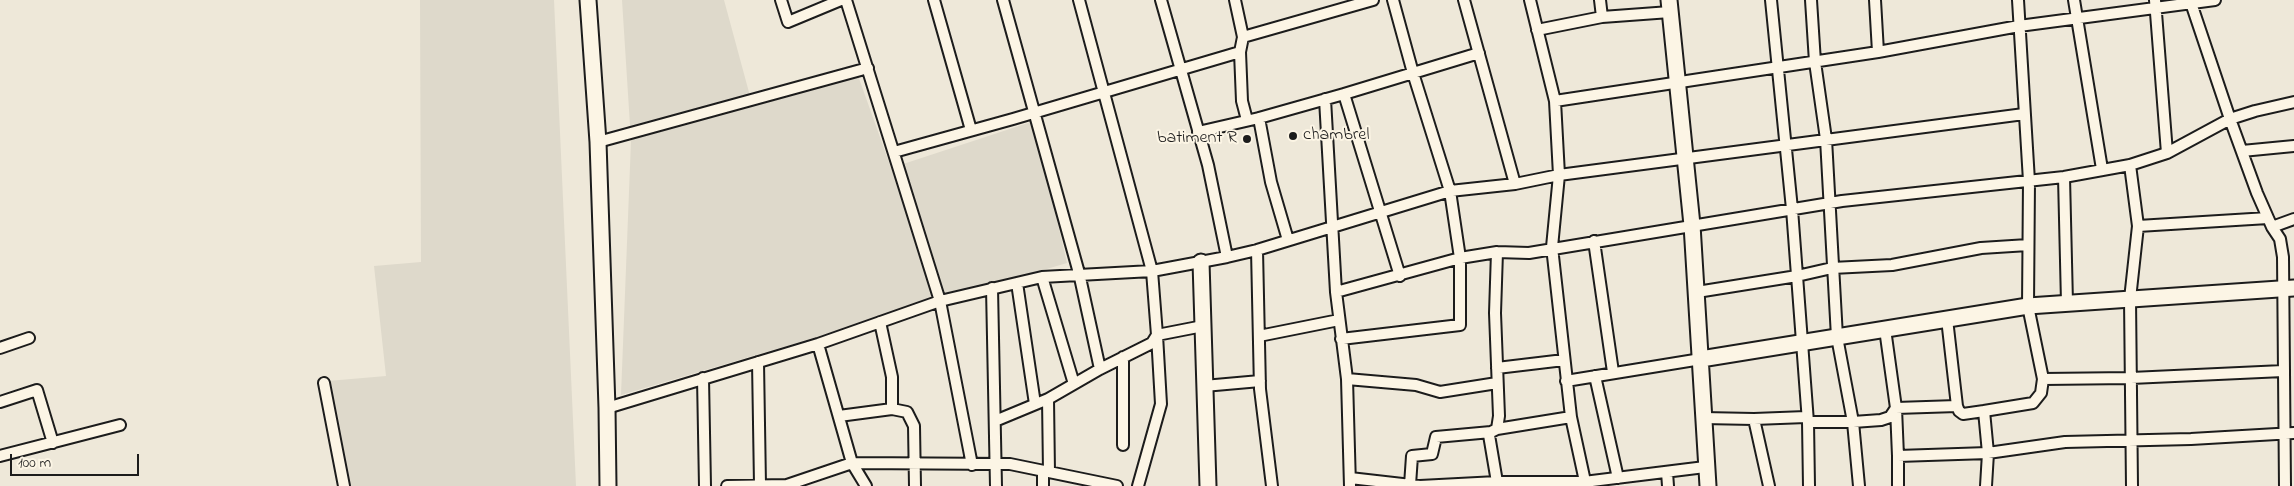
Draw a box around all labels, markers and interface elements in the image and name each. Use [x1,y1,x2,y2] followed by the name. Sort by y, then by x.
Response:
[1303,125,1369,147] place label: chambrel
[1157,128,1237,150] place label: batiment R
[1287,130,1299,142] marker: chambrel
[1241,133,1253,145] marker: batiment R
[12,444,141,476] scale bar
[18,452,51,474] text: 100 m

